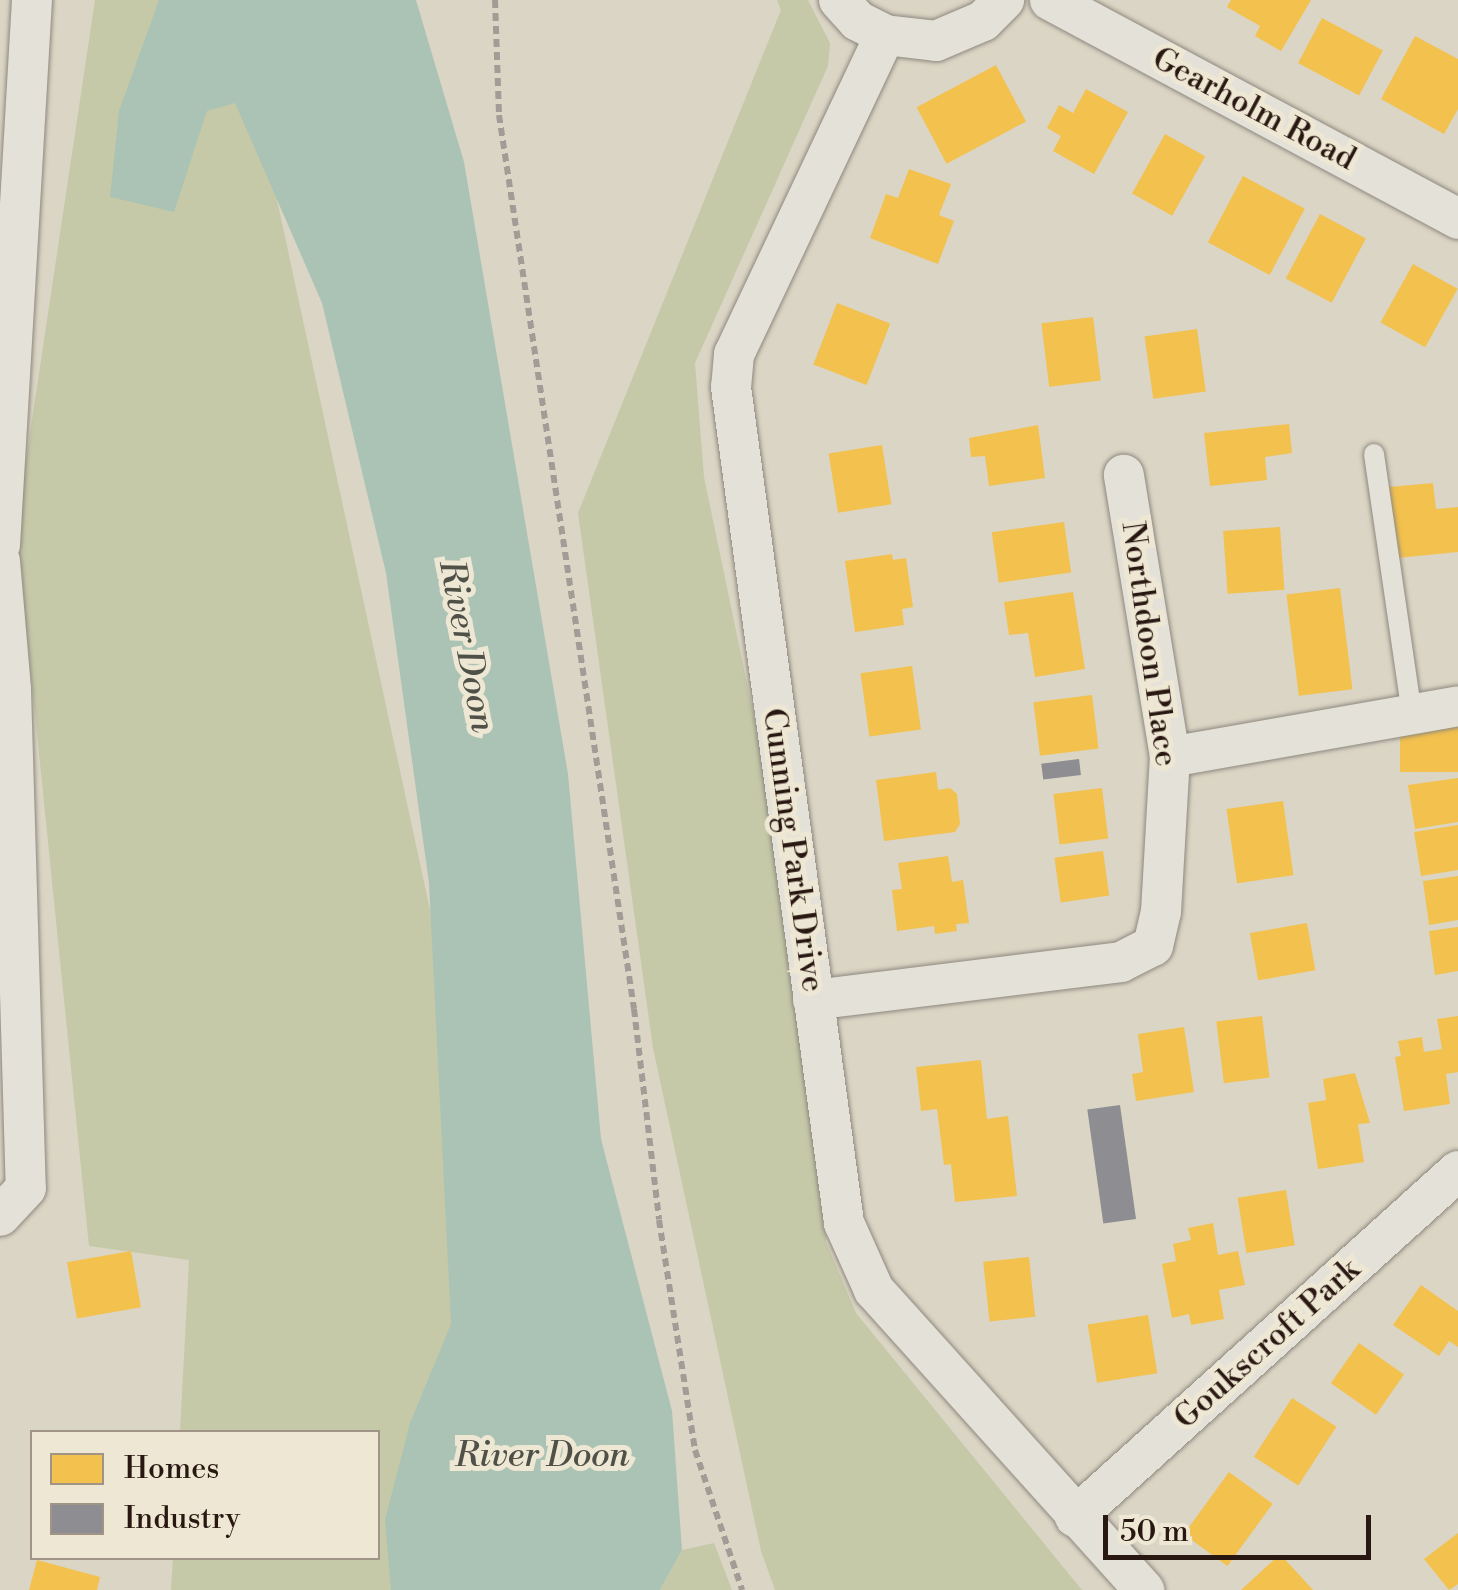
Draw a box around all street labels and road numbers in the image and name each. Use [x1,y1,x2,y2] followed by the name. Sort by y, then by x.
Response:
[1146,39,1362,179] street label: Gearholm Road
[1113,519,1185,769] street label: Northdoon Place
[754,706,832,994] street label: Cunning Park Drive
[1166,1251,1368,1437] street label: Goukscroft Park

